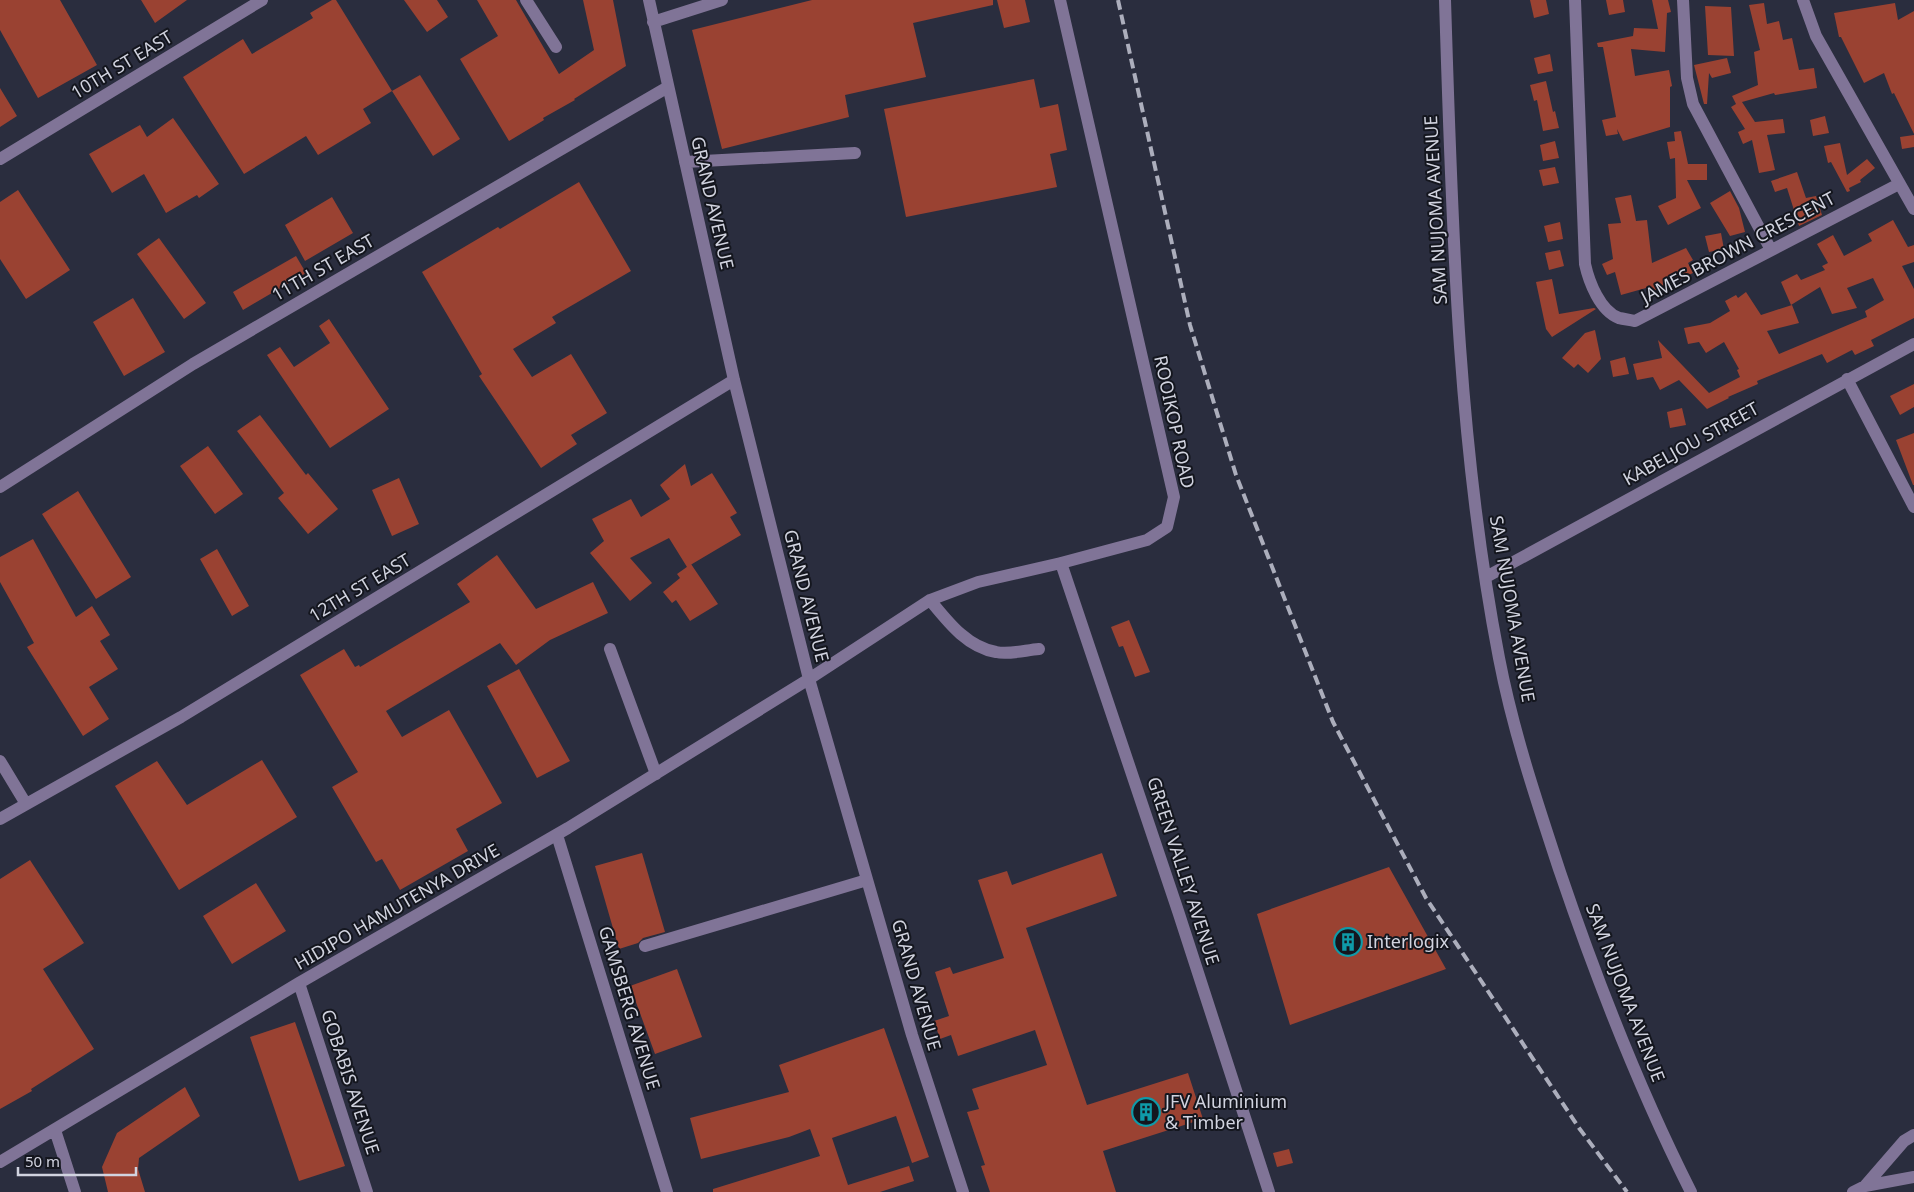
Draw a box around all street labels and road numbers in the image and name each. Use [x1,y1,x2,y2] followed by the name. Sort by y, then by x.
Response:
[66,24,177,104] street label: 10TH ST EAST
[1418,115,1452,305] street label: SAM NUJOMA AVENUE
[686,134,740,272] street label: GRAND AVENUE
[1634,186,1839,310] street label: JAMES BROWN CRESCENT
[267,228,378,306] street label: 11TH ST EAST
[1149,353,1201,490] street label: ROOIKOP ROAD
[1618,396,1763,490] street label: KABELJOU STREET
[1485,514,1541,704] street label: SAM NUJOMA AVENUE
[779,527,835,665] street label: GRAND AVENUE
[304,547,415,627] street label: 12TH ST EAST
[1142,774,1226,968] street label: GREEN VALLEY AVENUE
[290,838,503,975] street label: HIDIPO HAMUTENYA DRIVE
[1581,900,1671,1085] street label: SAM NUJOMA AVENUE
[887,916,947,1053] street label: GRAND AVENUE
[594,923,666,1092] street label: GAMSBERG AVENUE
[316,1006,386,1157] street label: GOBABIS AVENUE

